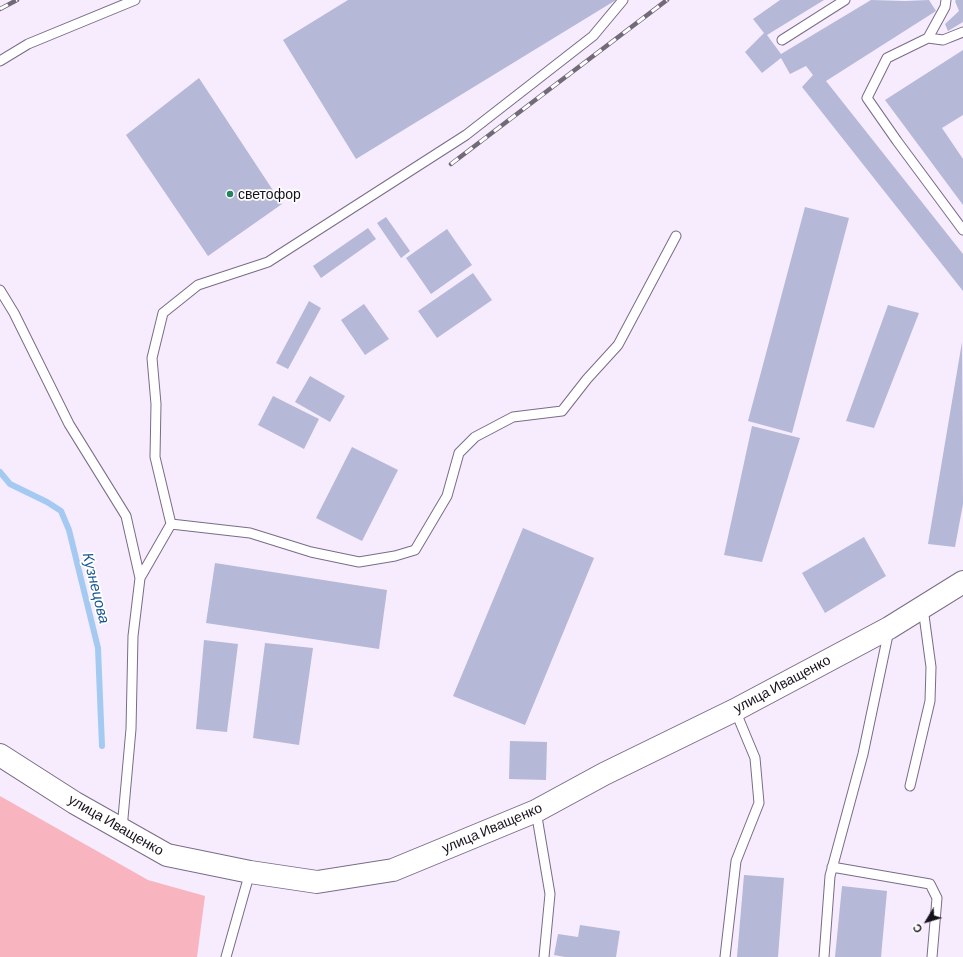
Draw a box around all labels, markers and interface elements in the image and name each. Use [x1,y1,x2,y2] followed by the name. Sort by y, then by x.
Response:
[238,186,301,202] place label: светофор
[225,189,235,199] marker: светофор
[78,551,114,625] water label: Кузнецова
[731,651,833,717] street label: улица Иващенко
[65,791,167,859] street label: улица Иващенко
[439,799,545,857] street label: улица Иващенко
[907,901,947,941] north arrow
[910,922,925,936] text: С

